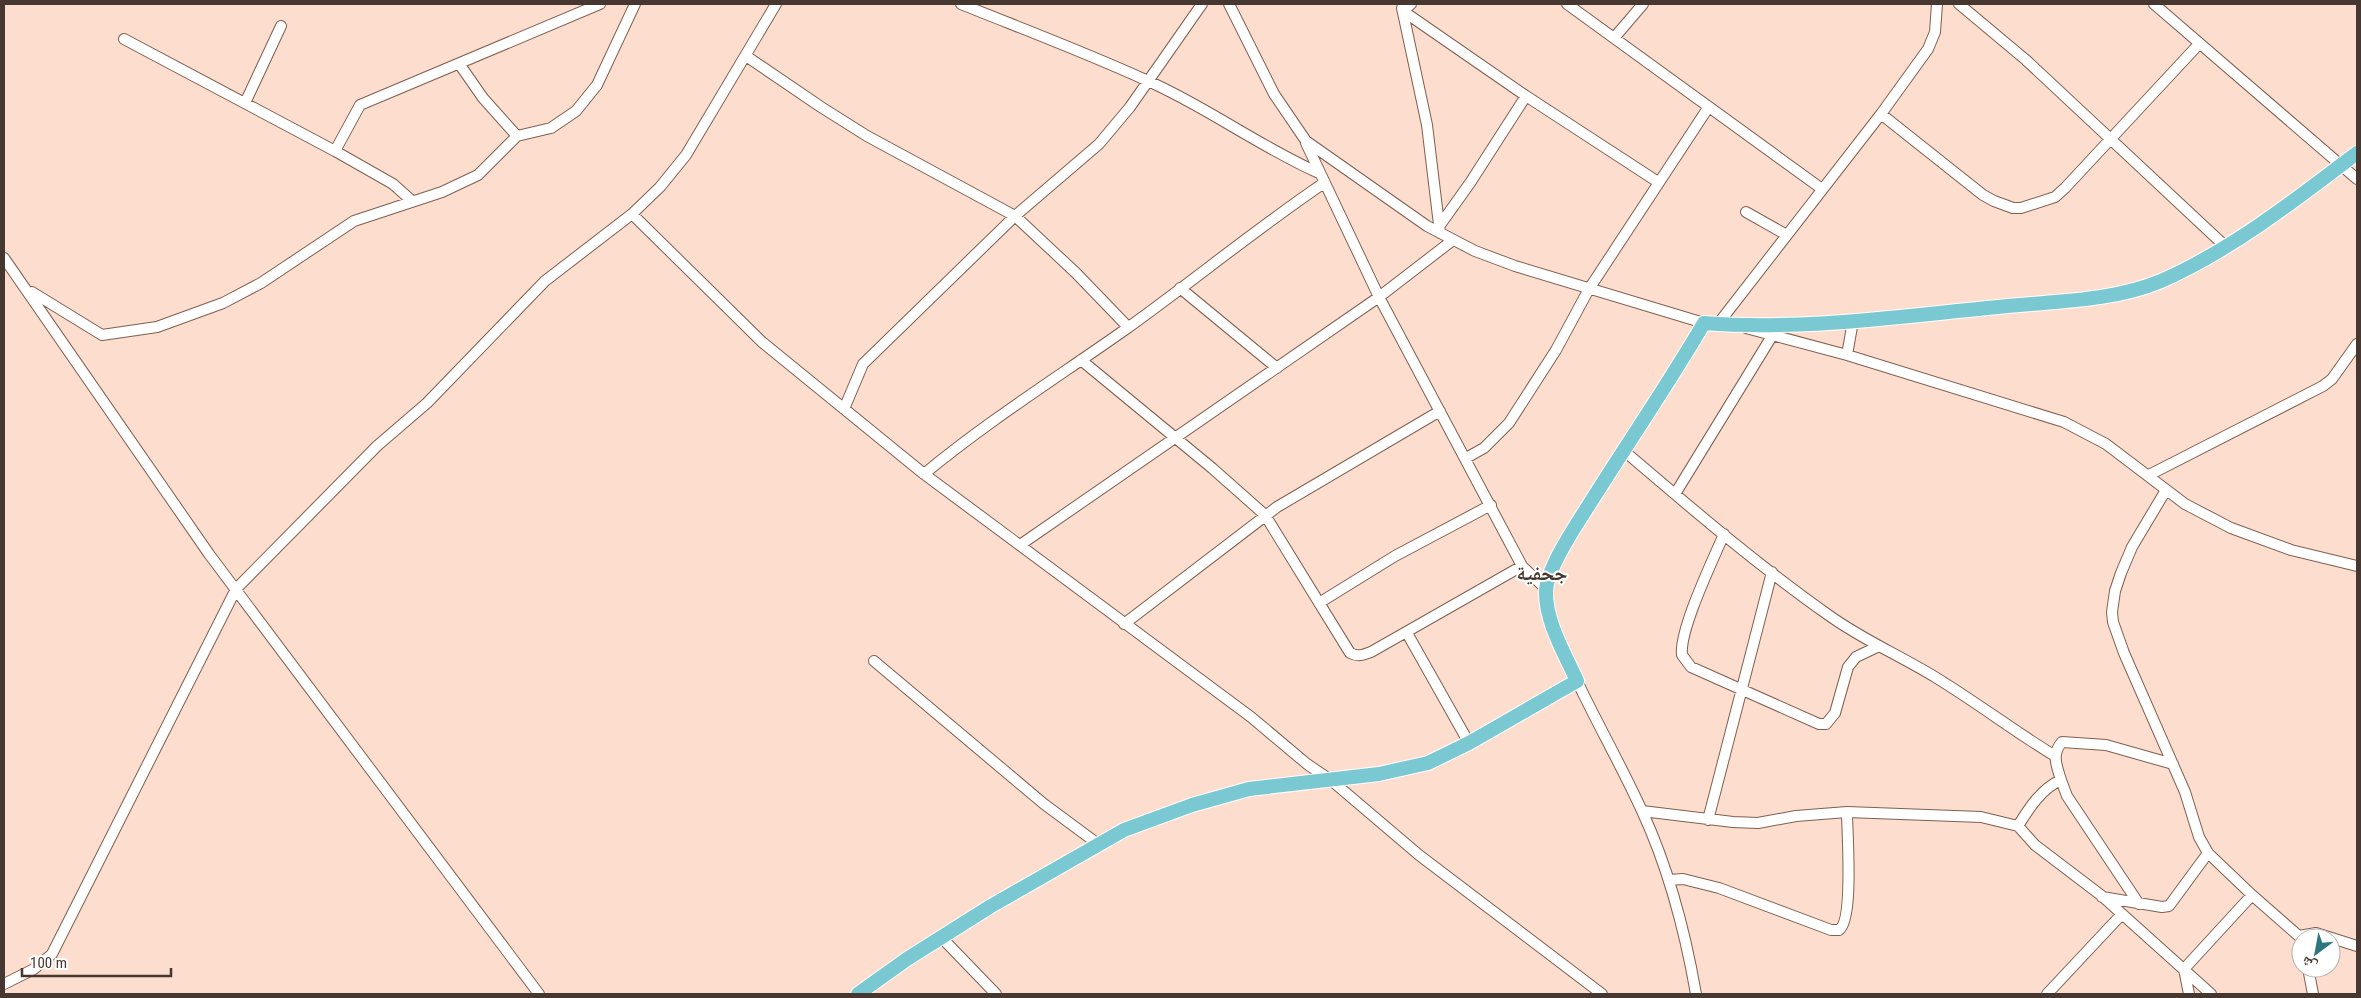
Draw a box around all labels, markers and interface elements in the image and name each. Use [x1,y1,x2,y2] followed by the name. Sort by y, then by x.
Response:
[1517,561,1567,585] district label: جحفية
[2291,928,2341,978] north arrow
[22,946,171,978] scale bar
[2298,952,2320,975] text: ش
[30,954,67,972] text: 100 m

